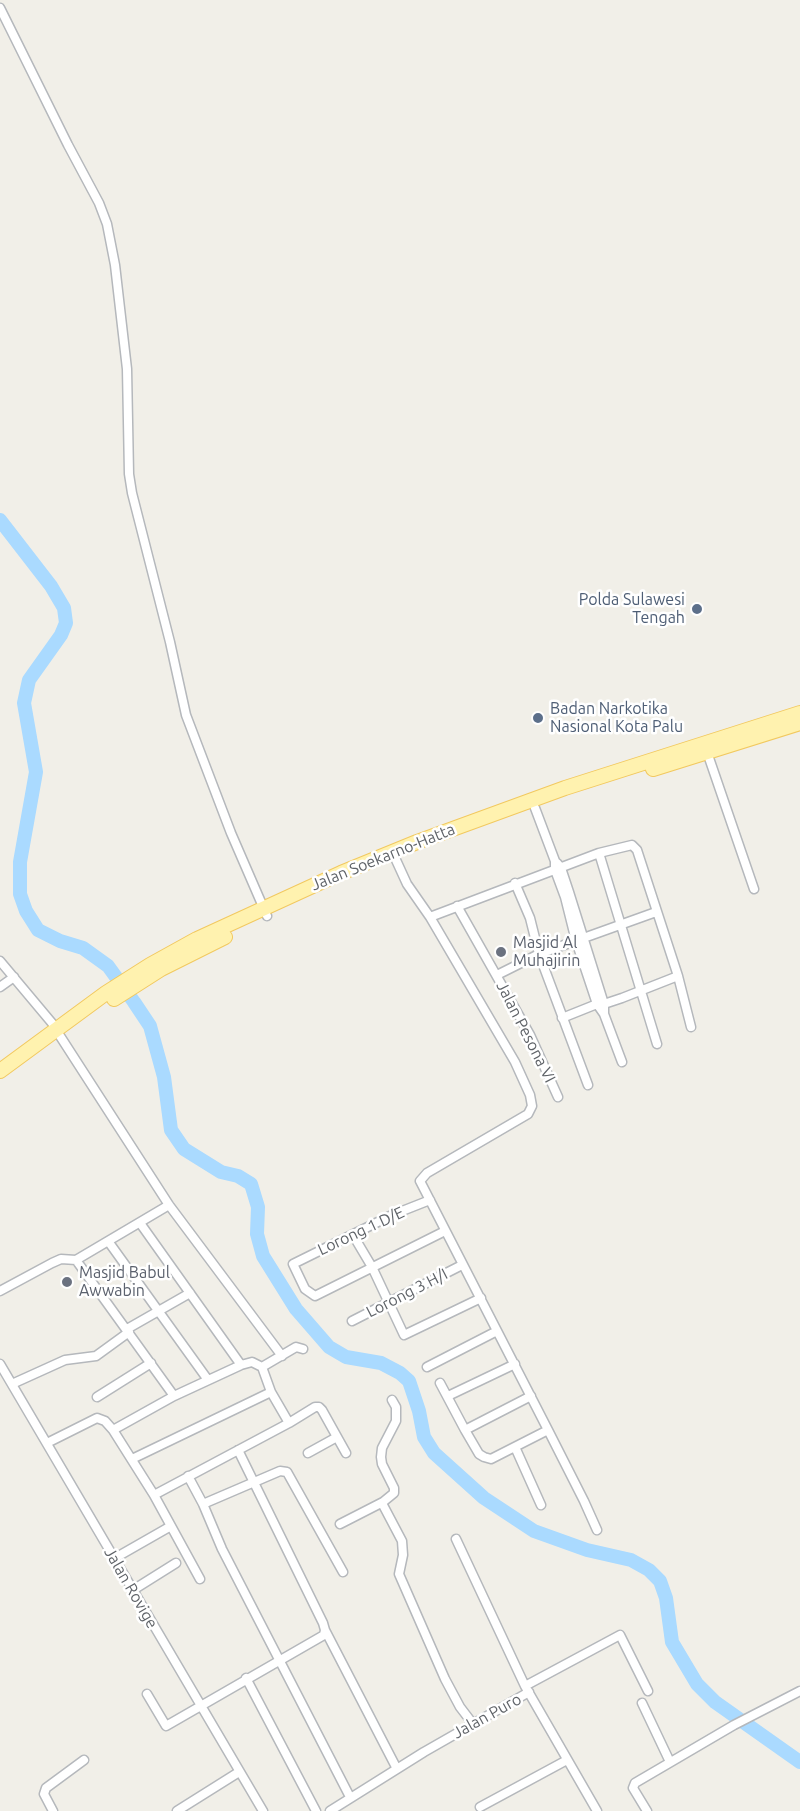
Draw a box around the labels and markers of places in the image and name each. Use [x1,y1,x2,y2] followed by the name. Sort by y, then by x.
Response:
[579,590,685,628] place label: Polda Sulawesi Tengah
[690,602,704,616] marker: Polda Sulawesi Tengah
[550,699,683,737] place label: Badan Narkotika Nasional Kota Palu
[531,711,545,725] marker: Badan Narkotika Nasional Kota Palu
[513,933,580,971] place label: Masjid Al Muhajirin
[494,945,508,959] marker: Masjid Al Muhajirin
[79,1263,170,1301] place label: Masjid Babul Awwabin
[60,1275,74,1289] marker: Masjid Babul Awwabin

